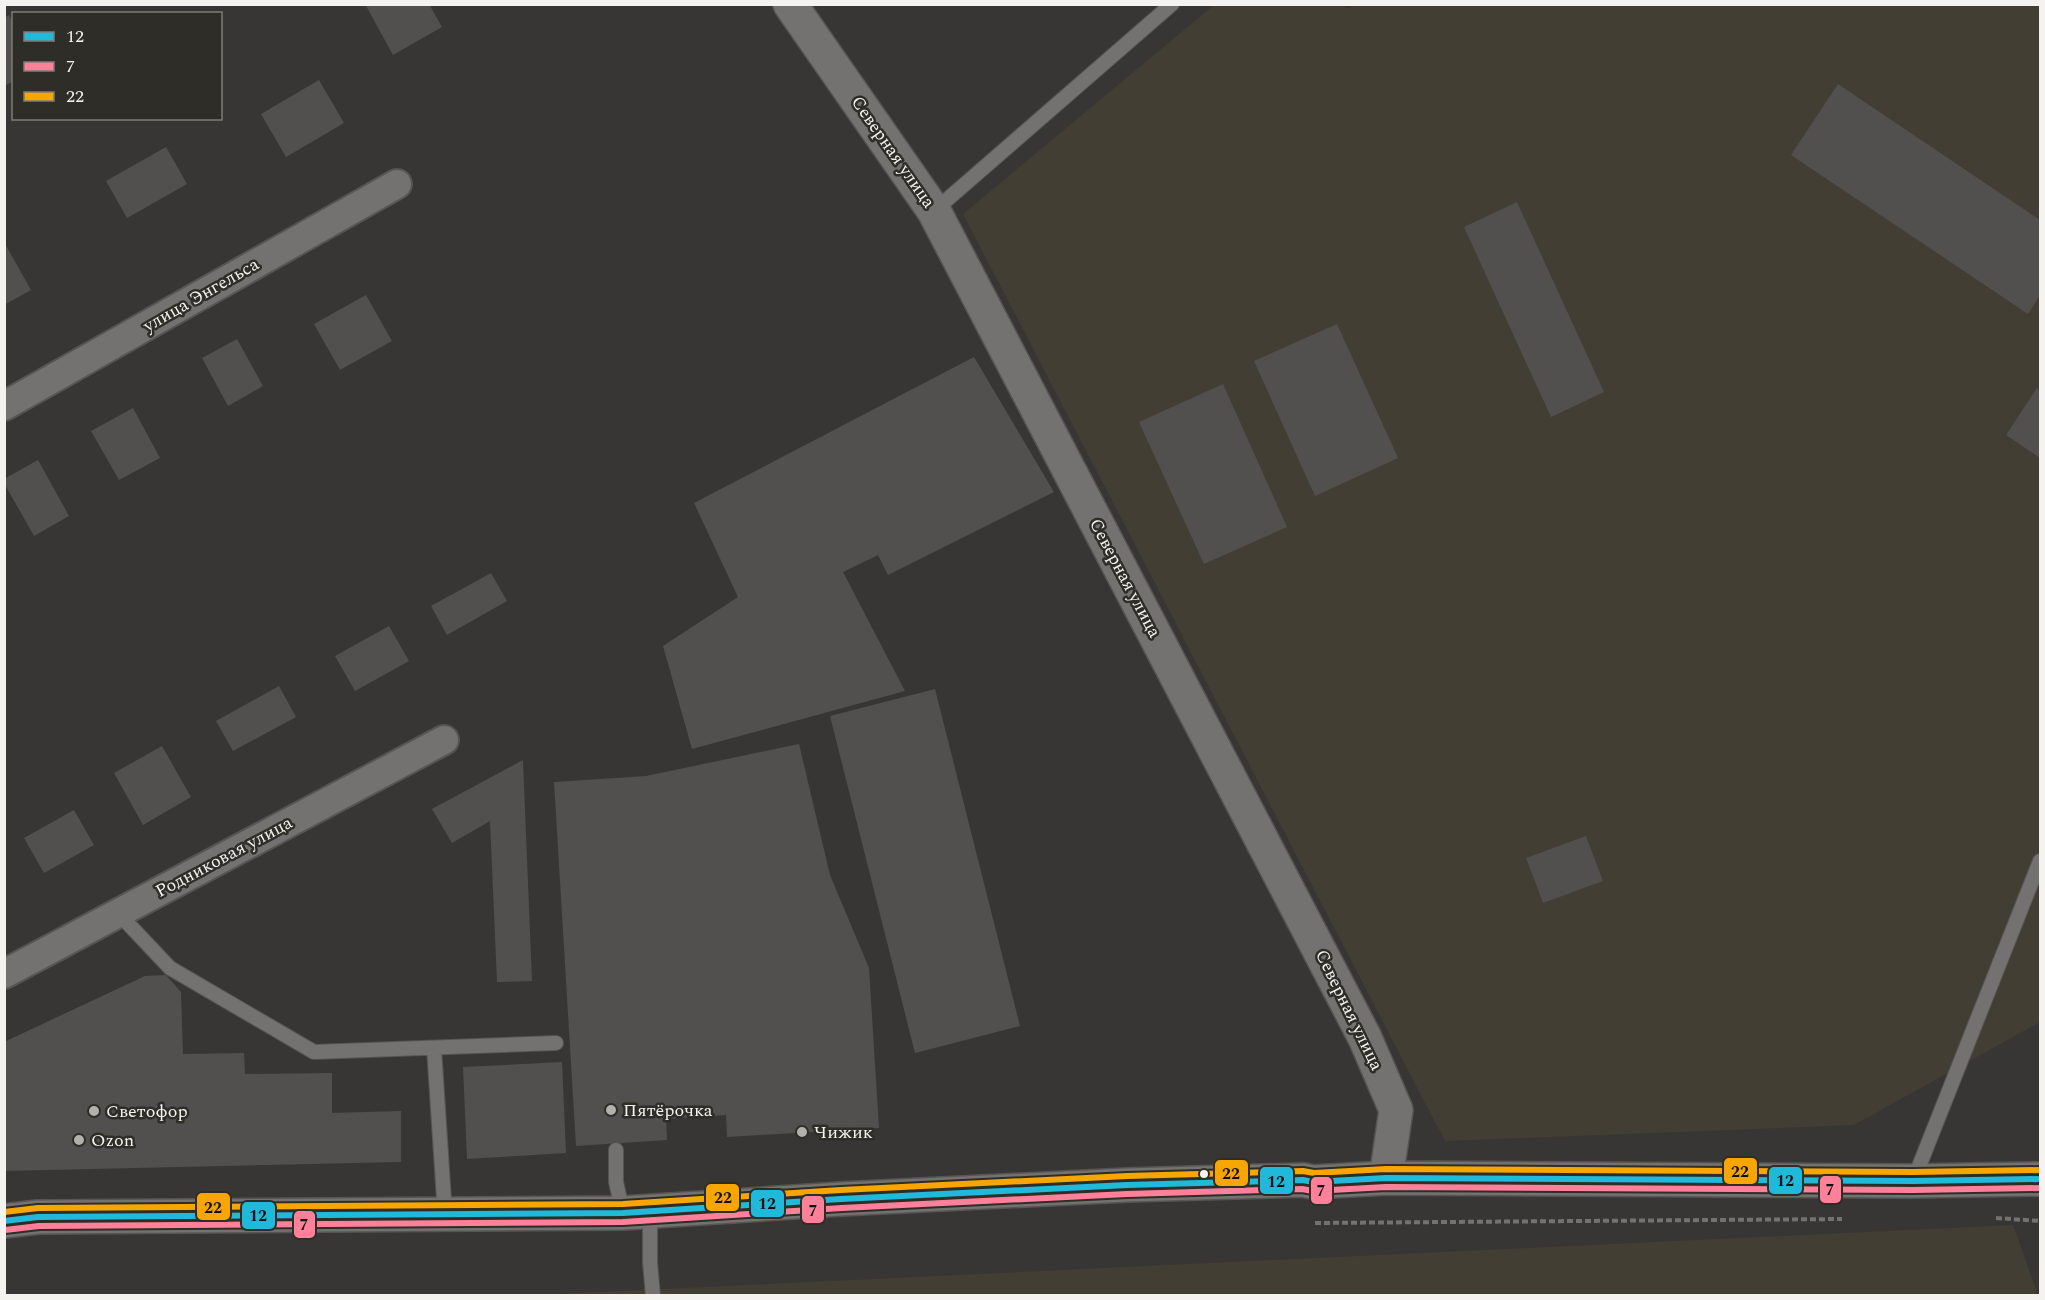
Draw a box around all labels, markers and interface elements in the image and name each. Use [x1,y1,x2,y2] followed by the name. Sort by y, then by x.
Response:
[12,12,222,120] legend
[66,23,84,50] text: 12
[66,53,75,80] text: 7
[66,83,84,110] text: 22
[844,90,942,214] street label: Северная улица
[137,251,264,340] street label: улица Энгельса
[1082,513,1168,643] street label: Северная улица
[151,809,298,905] street label: Родниковая улица
[1308,945,1390,1075] street label: Северная улица
[623,1097,713,1124] place label: Пятёрочка
[106,1098,188,1125] place label: Светофор
[604,1103,618,1117] marker: Пятёрочка
[87,1104,101,1118] marker: Светофор
[814,1119,873,1146] place label: Чижик
[795,1125,809,1139] marker: Чижик
[91,1127,134,1154] place label: Ozon
[72,1133,86,1147] marker: Ozon
[1723,1157,1758,1185] line badge: 22
[1214,1159,1249,1187] line badge: 22
[1731,1160,1749,1184] text: 22
[1222,1162,1240,1186] text: 22
[1259,1166,1294,1195] line badge: 12
[1768,1166,1803,1195] line badge: 12
[1198,1168,1210,1180] unlabelled marker
[1776,1169,1794,1193] text: 12
[1267,1170,1285,1194] text: 12
[1819,1175,1842,1204] line badge: 7
[1310,1176,1333,1205] line badge: 7
[1826,1178,1835,1202] text: 7
[1317,1179,1326,1203] text: 7
[705,1183,740,1212] line badge: 22
[714,1186,732,1210] text: 22
[750,1189,785,1218] line badge: 12
[196,1192,231,1221] line badge: 22
[758,1192,776,1216] text: 12
[801,1195,825,1224] line badge: 7
[204,1196,222,1220] text: 22
[809,1199,818,1223] text: 7
[241,1201,276,1230] line badge: 12
[249,1204,267,1228] text: 12
[293,1210,316,1239] line badge: 7
[300,1213,309,1237] text: 7

